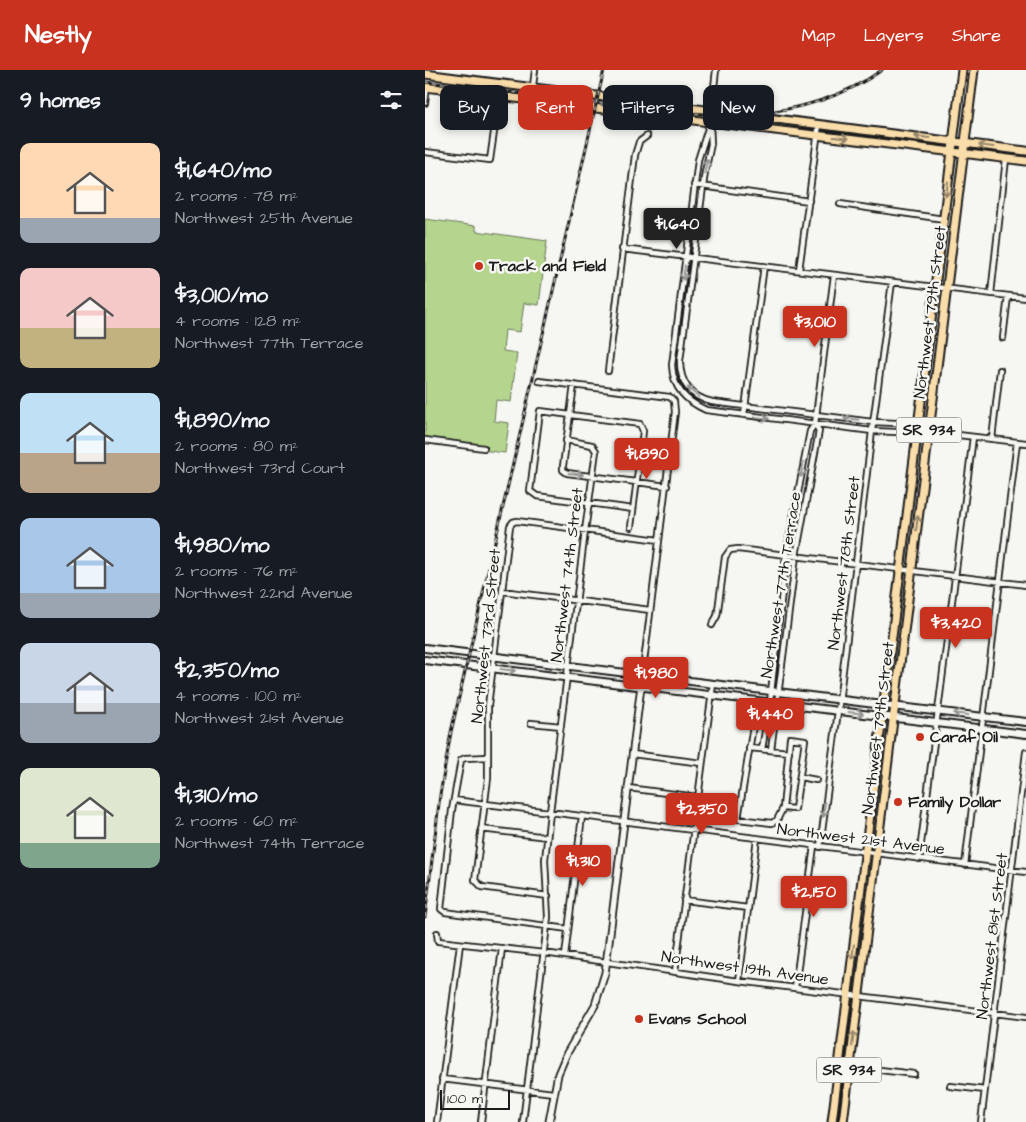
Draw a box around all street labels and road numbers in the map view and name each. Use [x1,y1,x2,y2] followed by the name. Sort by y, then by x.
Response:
[908,224,952,400] street label: Northwest 79th Street
[897,418,961,442] road number: SR 934
[822,474,866,651] street label: Northwest 78th Street
[545,486,589,664] street label: Northwest 74th Street
[755,490,807,680] street label: Northwest 77th Terrace
[466,547,506,724] street label: Northwest 73rd Street
[856,640,900,816] street label: Northwest 79th Street
[776,818,946,860] street label: Northwest 21st Avenue
[971,851,1013,1020] street label: Northwest 81st Street
[660,945,830,991] street label: Northwest 19th Avenue
[817,1058,881,1082] road number: SR 934

